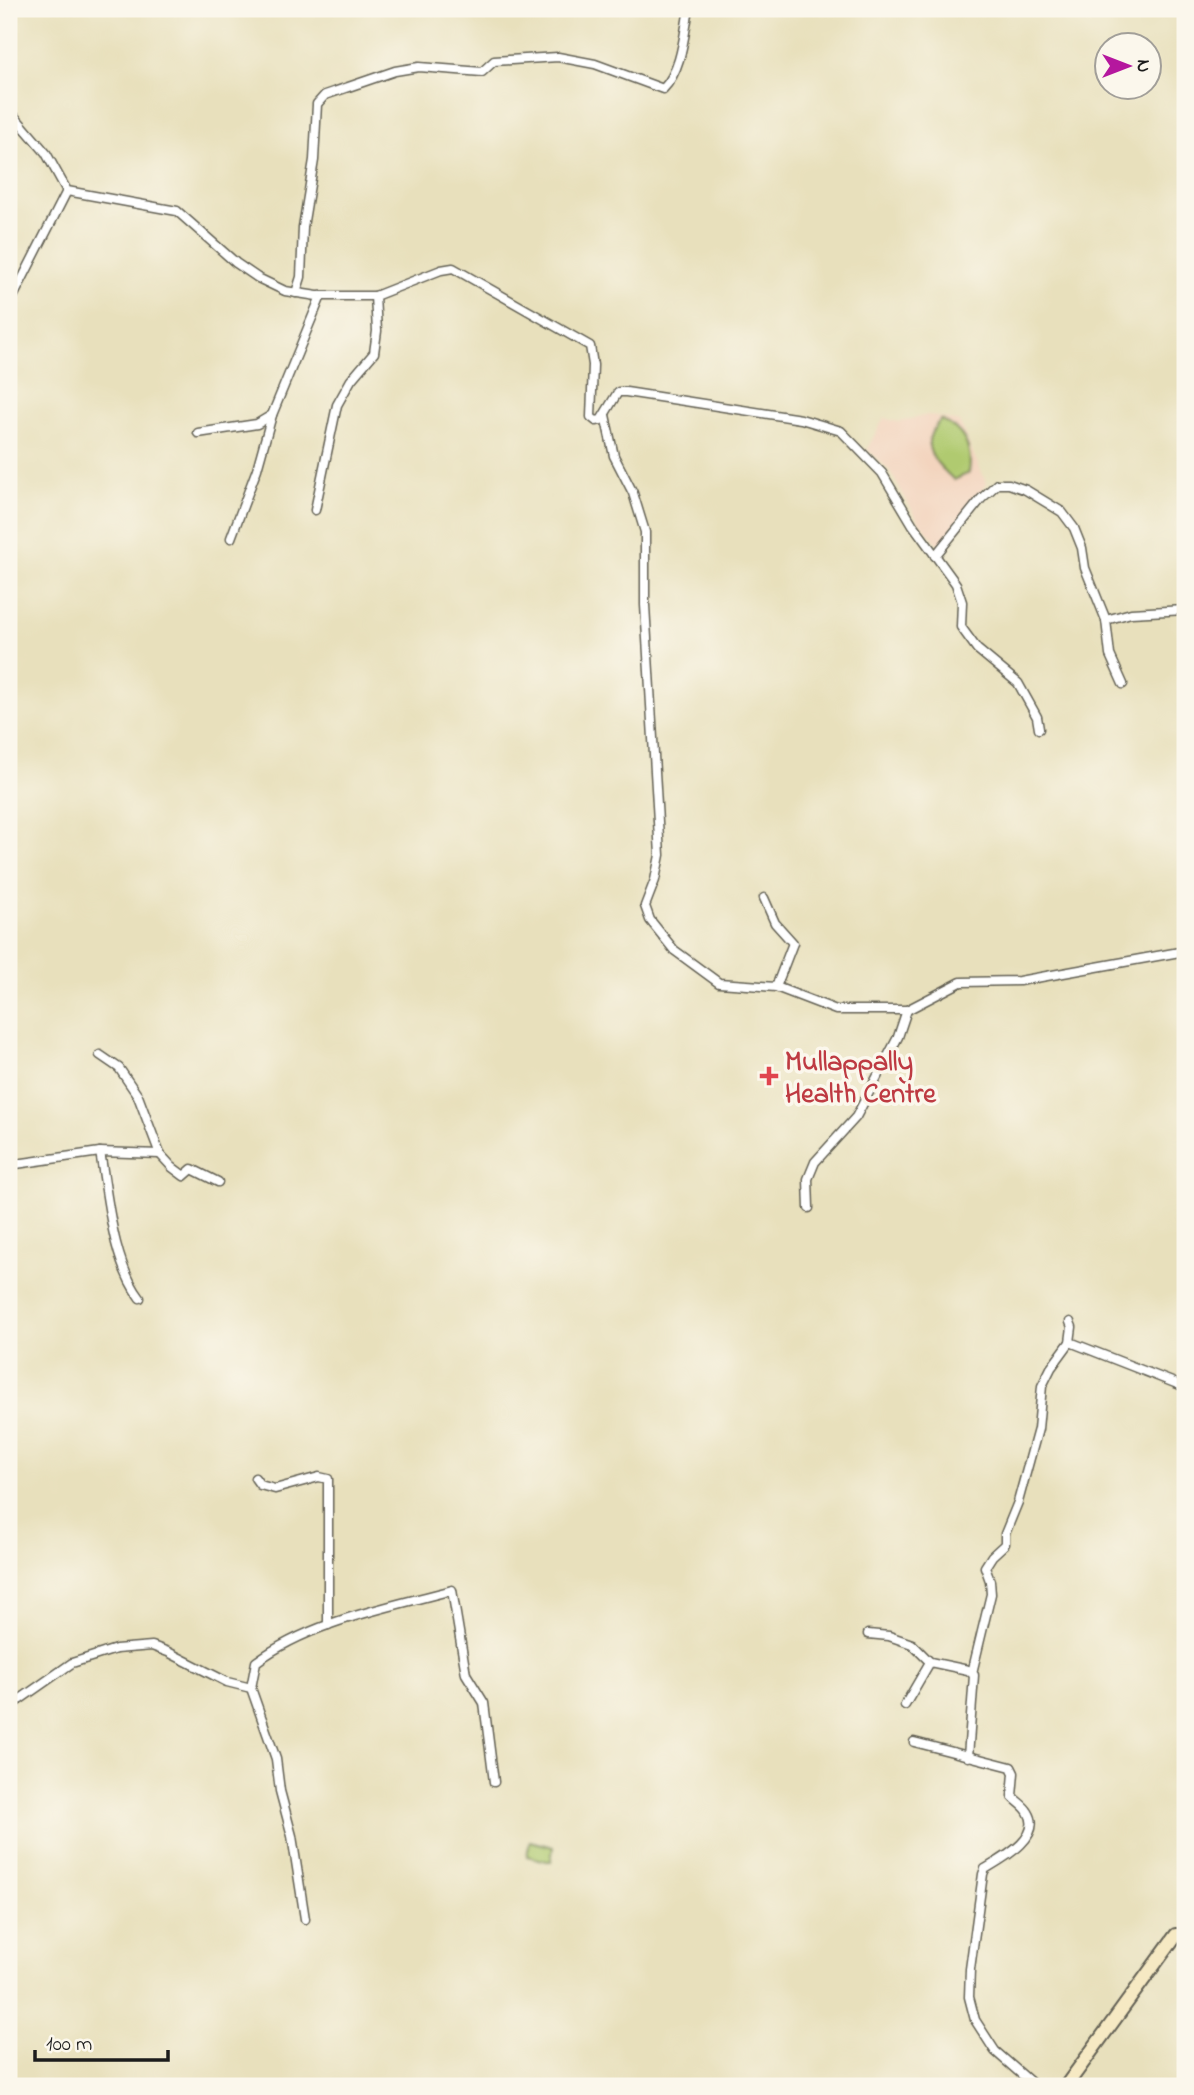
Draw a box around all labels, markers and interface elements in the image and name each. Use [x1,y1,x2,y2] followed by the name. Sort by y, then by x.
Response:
[1092,32,1162,102] north arrow
[1129,60,1156,73] text: N
[785,1043,937,1116] place label: Mullappally Health Centre
[759,1066,779,1086] marker: Mullappally Health Centre
[35,2018,168,2062] scale bar
[46,2030,92,2060] text: 100 m

